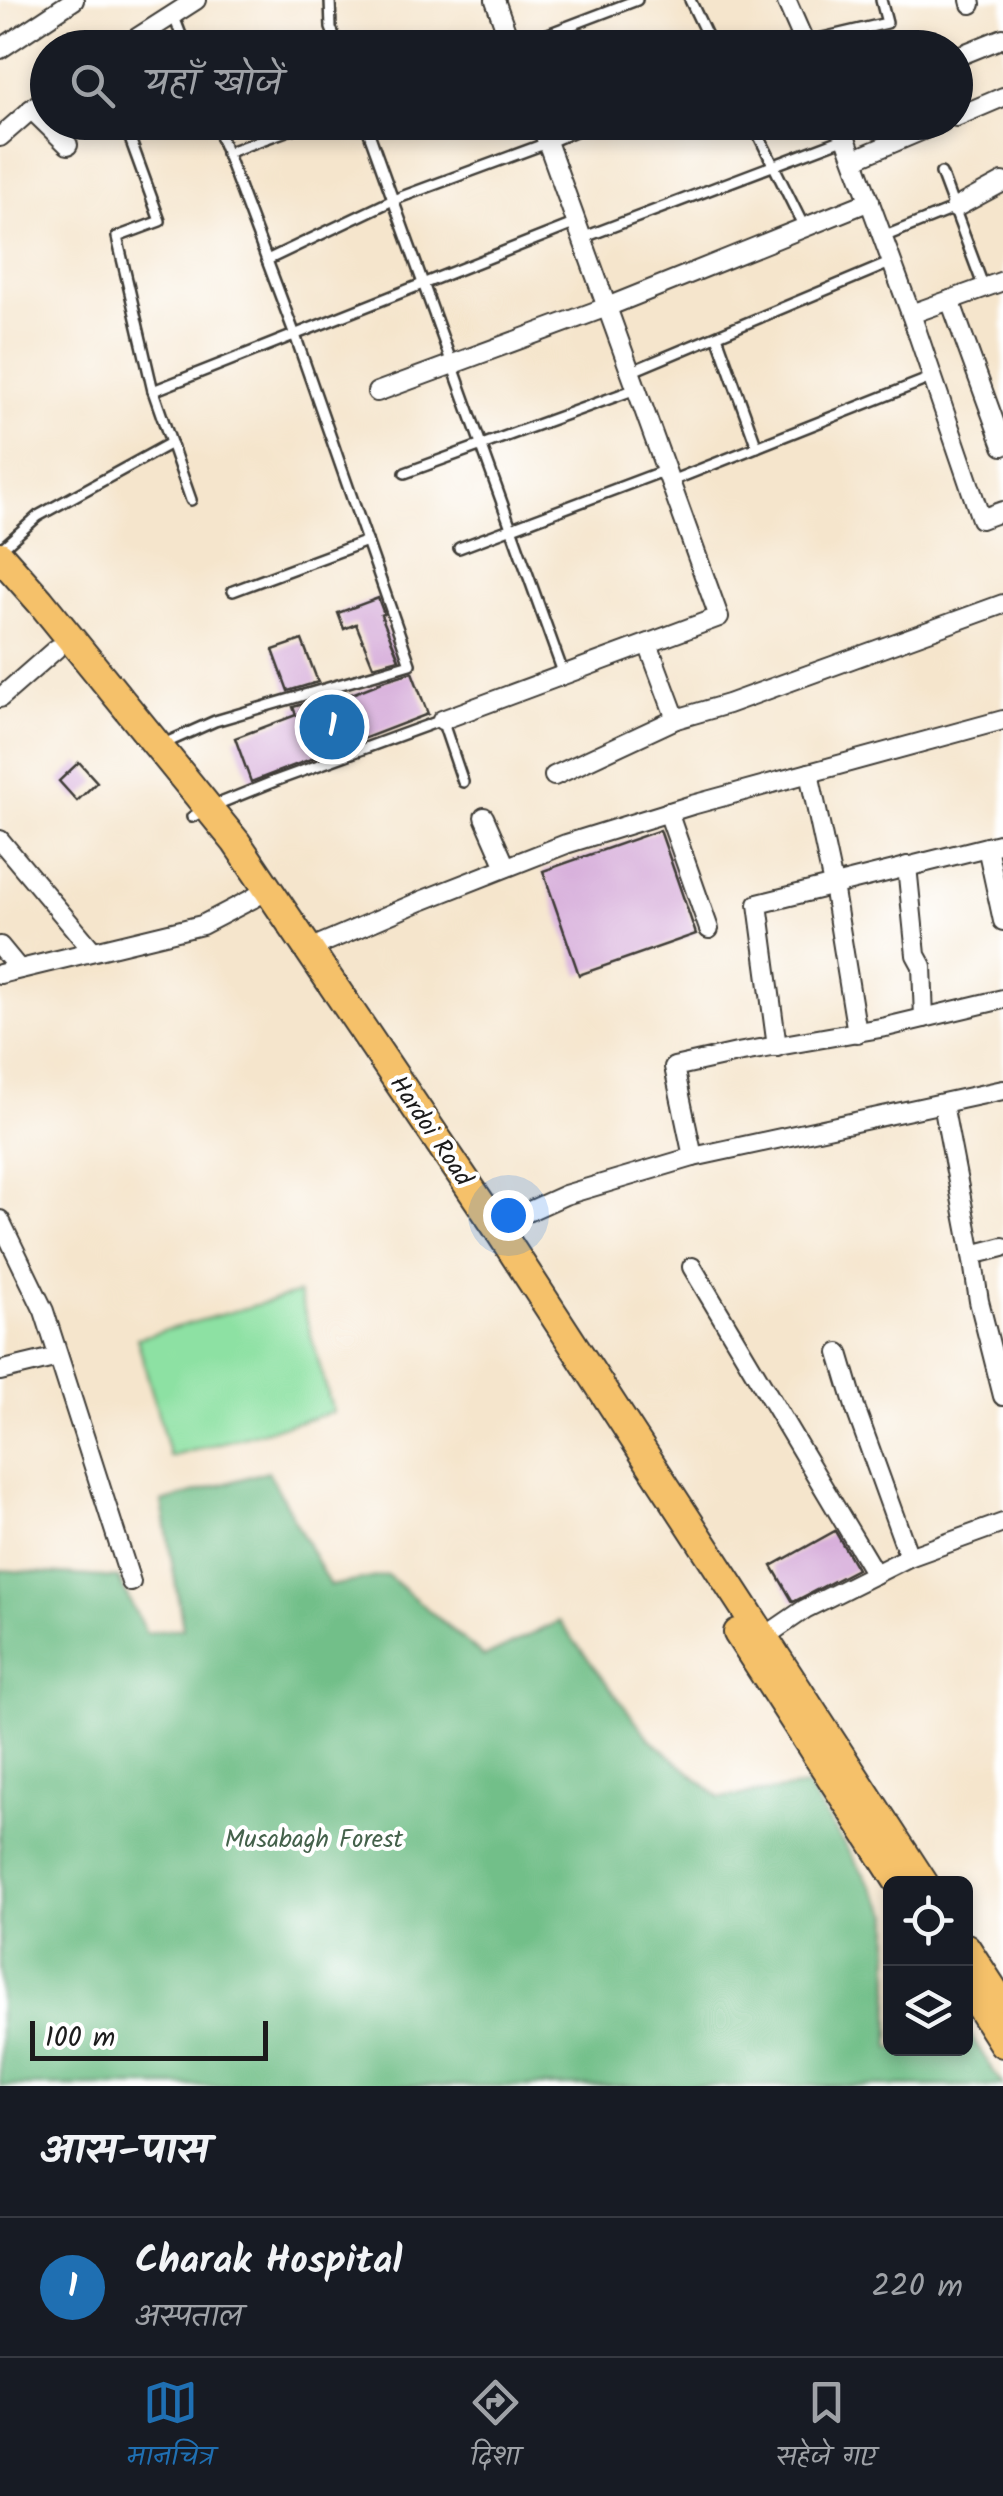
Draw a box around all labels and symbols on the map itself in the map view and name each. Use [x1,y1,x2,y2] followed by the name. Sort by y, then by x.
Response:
[300,690,364,764] pin: 1
[378,1067,483,1196] street label: Hardoi Road
[483,1190,534,1241] your location
[225,1820,404,1860] park label: Musabagh Forest
[30,2016,268,2060] scale bar

